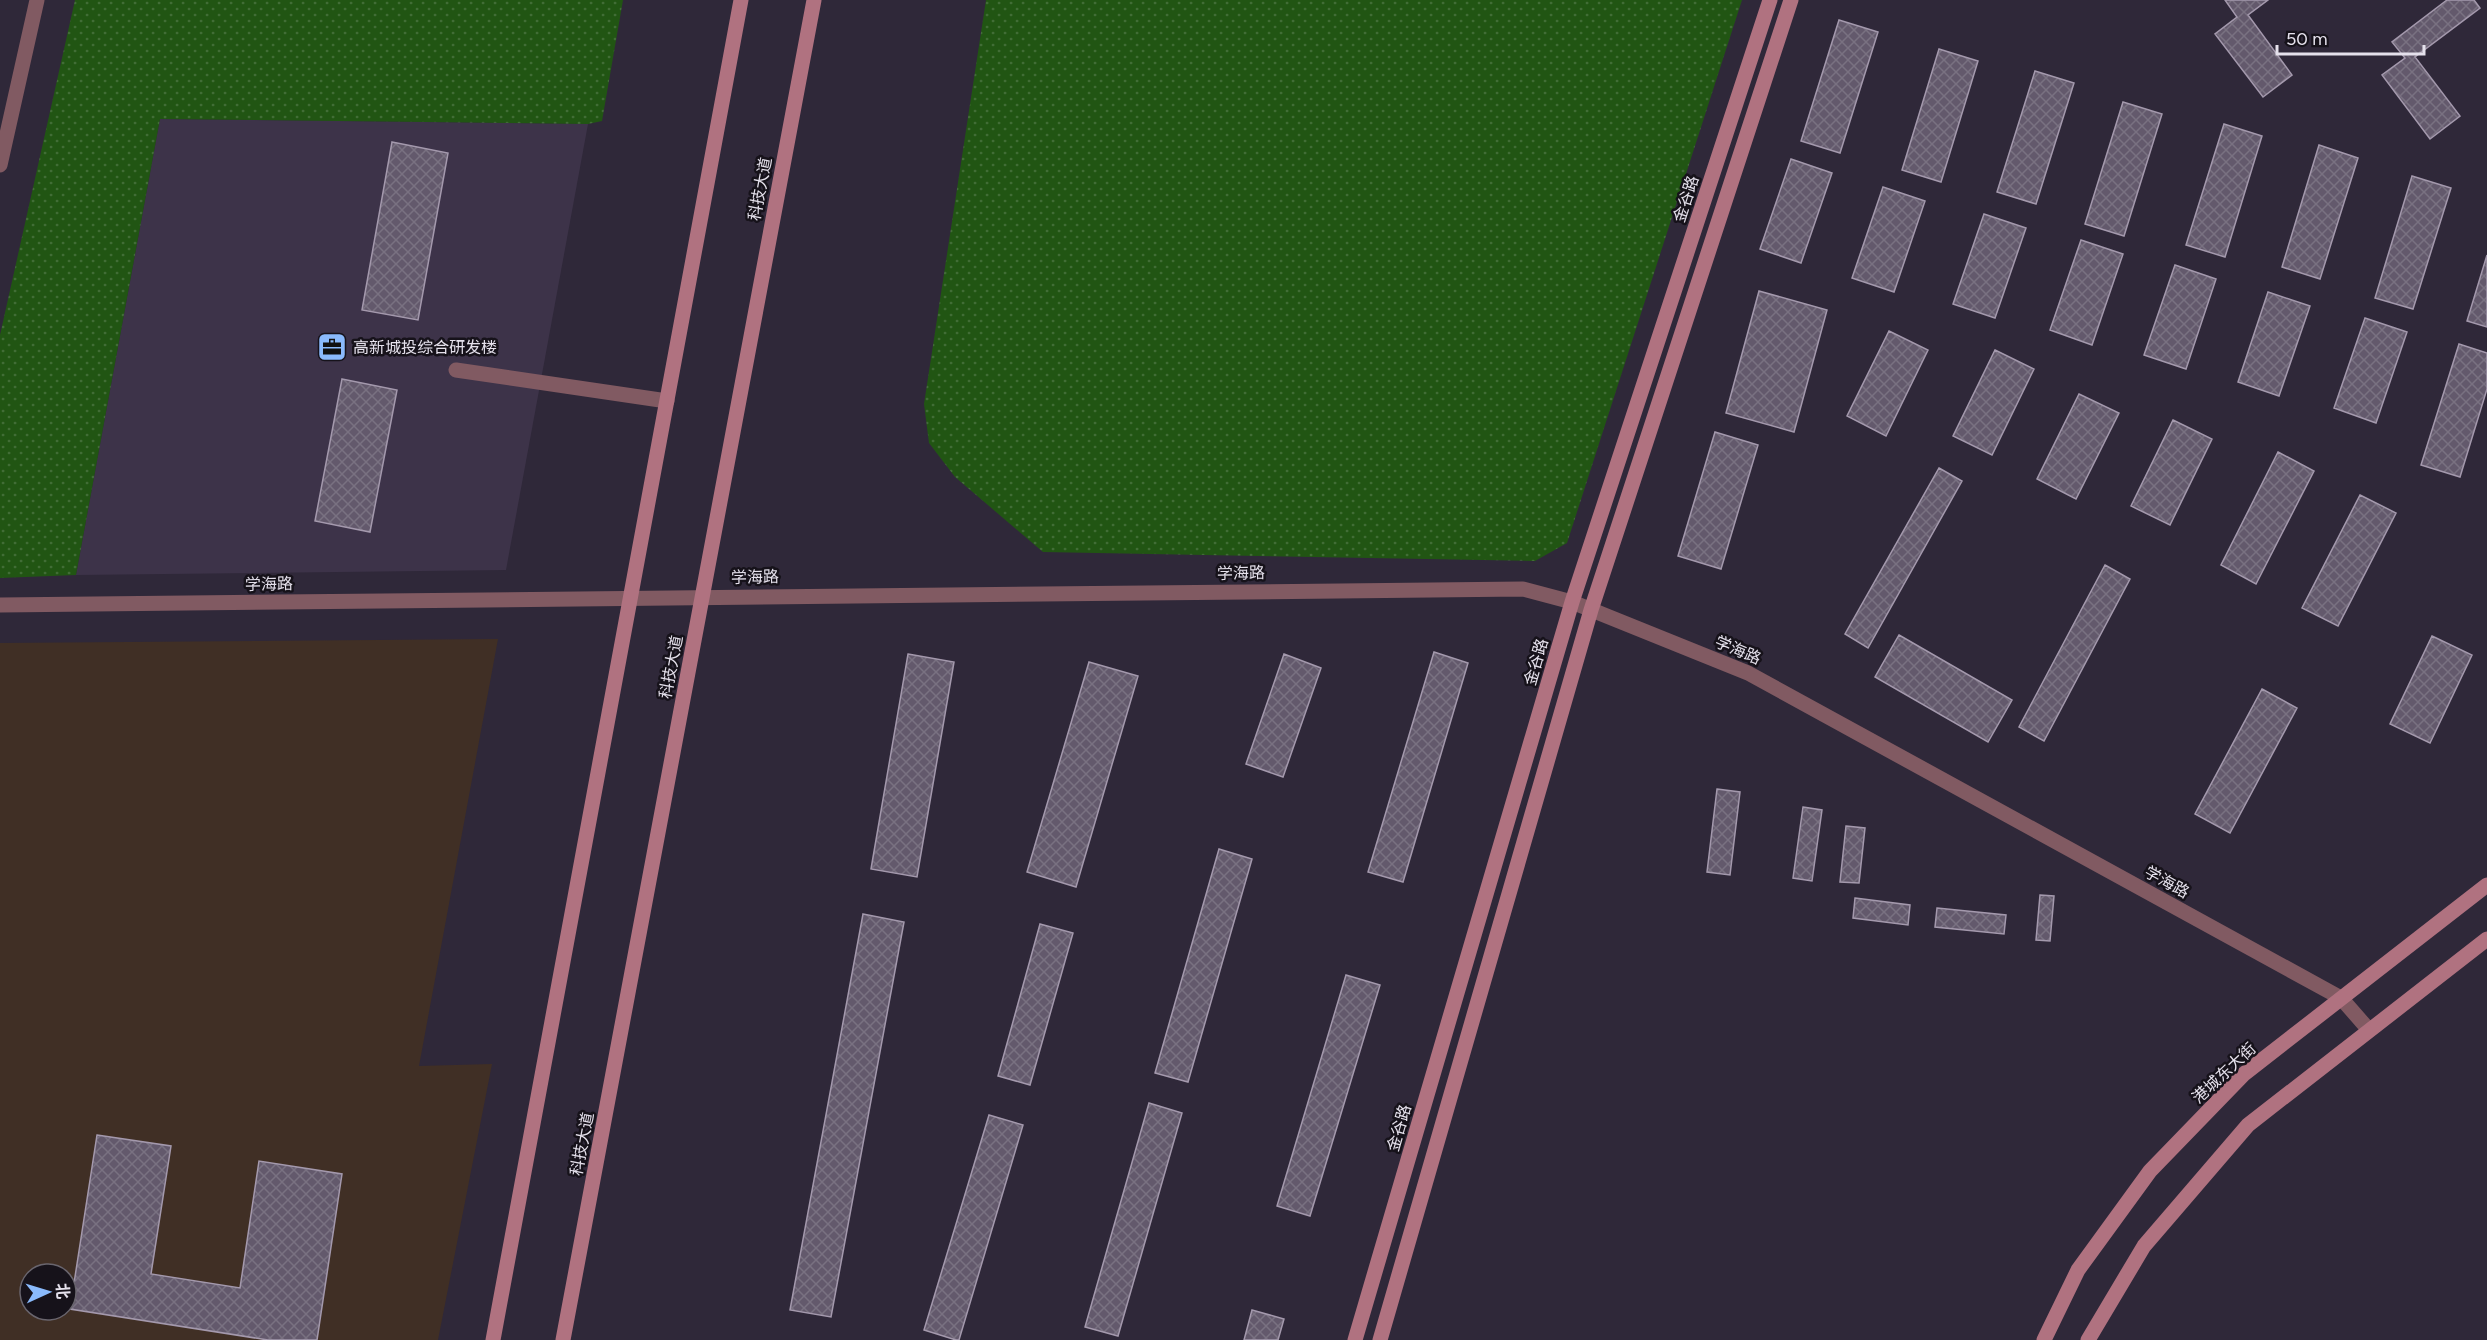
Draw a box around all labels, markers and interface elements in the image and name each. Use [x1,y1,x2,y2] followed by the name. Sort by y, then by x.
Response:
[2277,18,2424,56] scale bar
[2286,28,2328,50] text: 50 m
[745,156,775,222] street label: 科技大道
[1670,173,1702,225] street label: 金谷路
[316,331,348,363] office icon: 高新城投综合研发楼
[353,338,497,357] place label: 高新城投综合研发楼
[1217,563,1265,583] street label: 学海路
[731,567,779,587] street label: 学海路
[245,574,293,594] street label: 学海路
[1712,632,1764,668] street label: 学海路
[656,634,686,700] street label: 科技大道
[1520,636,1552,688] street label: 金谷路
[2141,862,2193,902] street label: 学海路
[2188,1039,2260,1107] street label: 港城东大街
[1383,1102,1415,1154] street label: 金谷路
[567,1111,597,1177] street label: 科技大道
[18,1262,78,1322] north arrow
[52,1282,73,1300] text: 北

